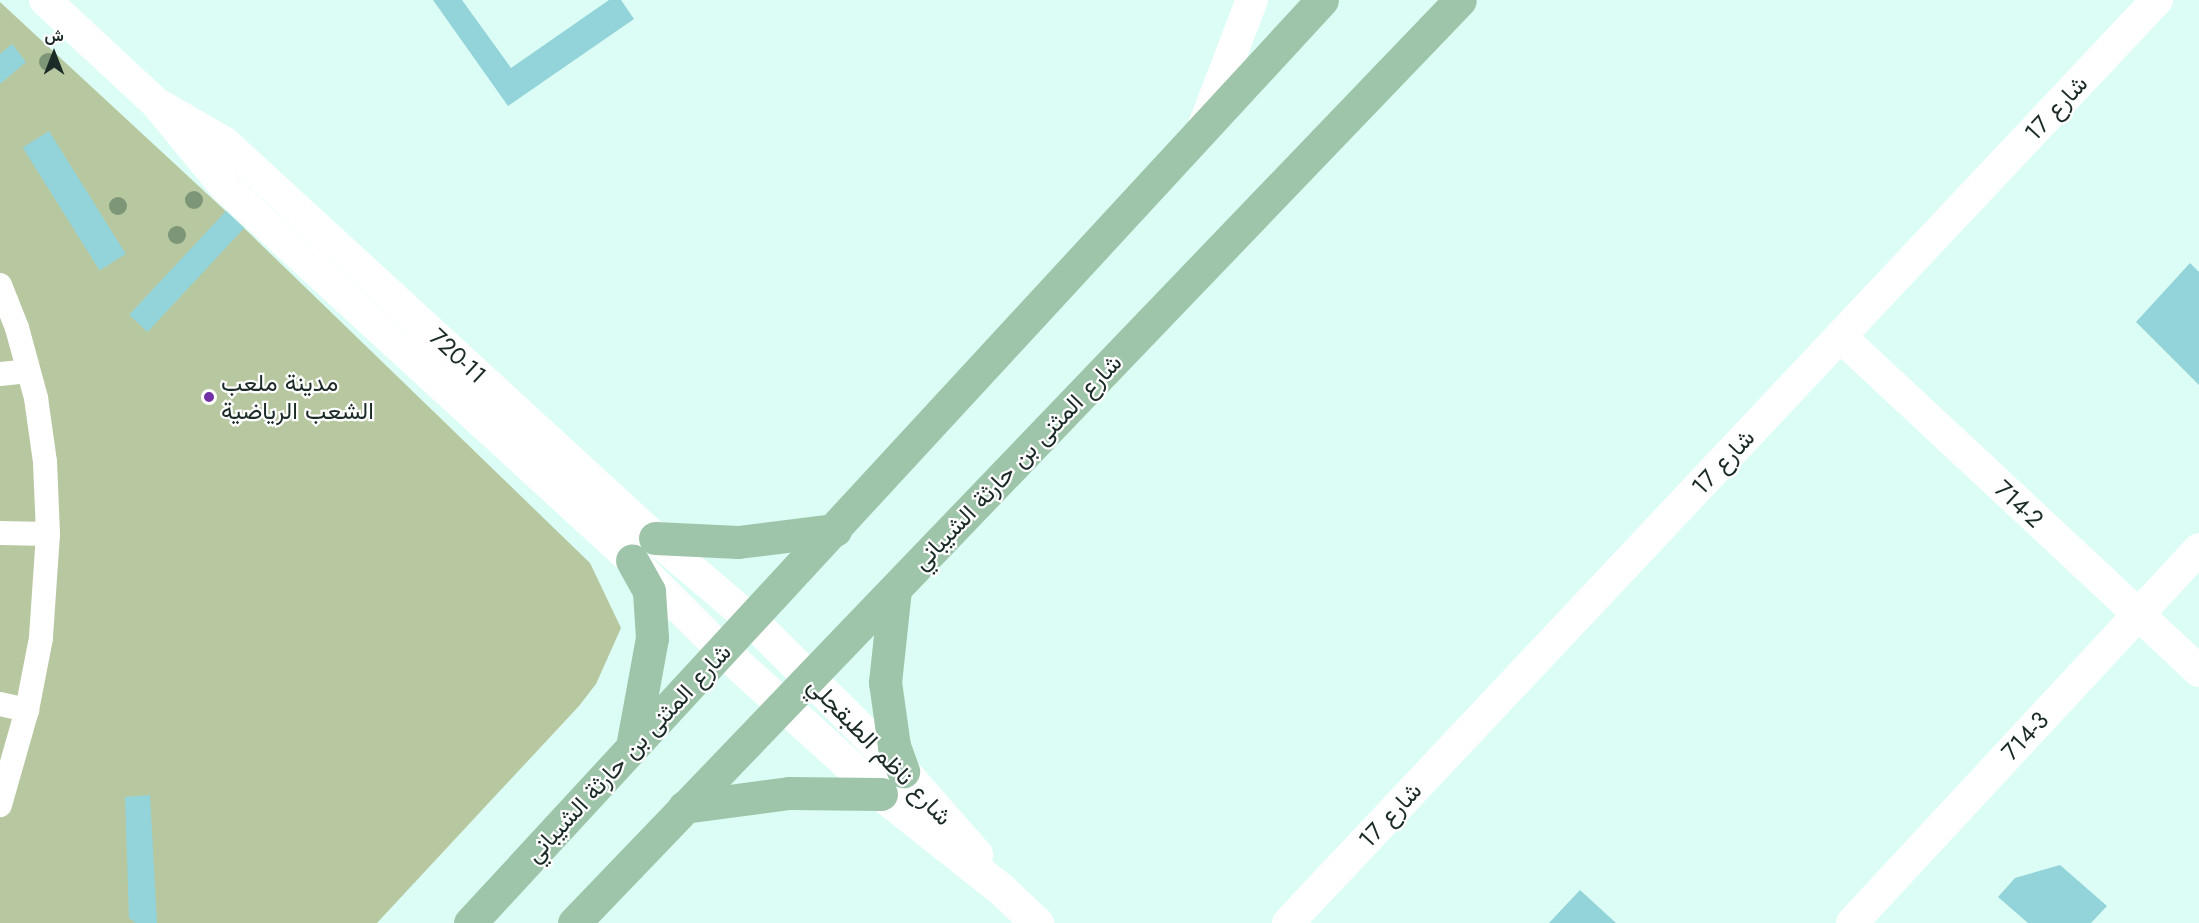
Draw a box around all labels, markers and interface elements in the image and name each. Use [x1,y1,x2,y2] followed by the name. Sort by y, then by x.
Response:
[24,24,84,84] north arrow
[44,24,64,47] text: ش
[2019,69,2093,147] street label: شارع 17
[424,323,492,389] street label: 720-11
[906,348,1128,576] street label: شارع المثنى بن حارثة الشيباني
[221,369,374,425] place label: مدينة ملعب الشعب الرياضية
[202,390,216,404] marker: مدينة ملعب الشعب الرياضية
[1686,423,1760,501] street label: شارع 17
[1989,474,2049,534] street label: 714-2
[519,638,737,868] street label: شارع المثنى بن حارثة الشيباني
[802,671,958,831] street label: شارع ناظم الطبقجلي
[1996,706,2054,766] street label: 714-3
[1353,776,1427,854] street label: شارع 17

